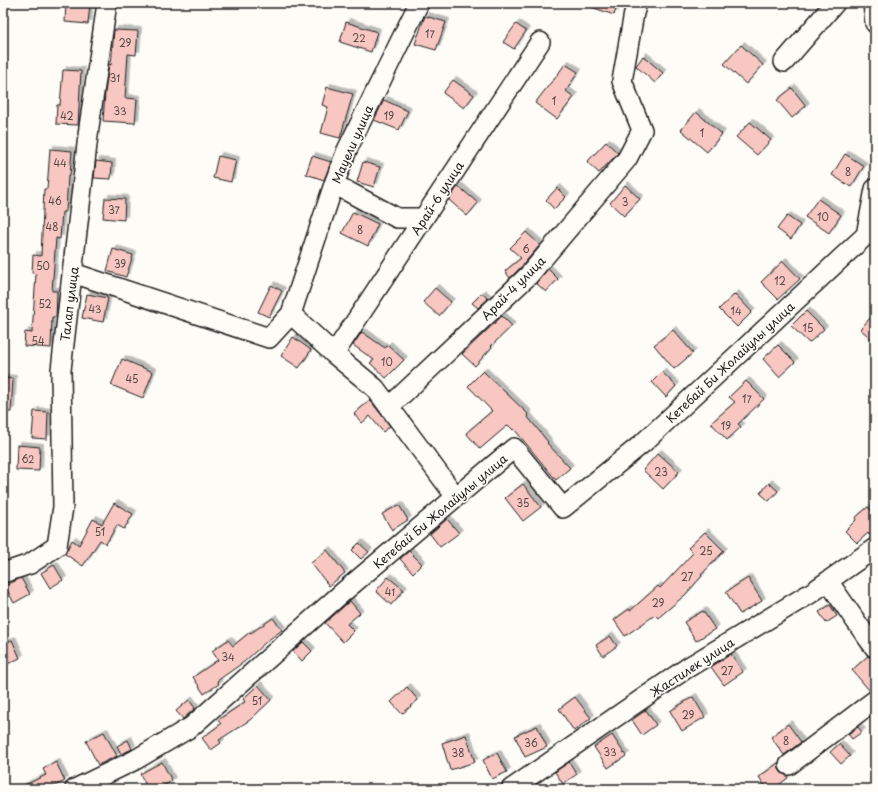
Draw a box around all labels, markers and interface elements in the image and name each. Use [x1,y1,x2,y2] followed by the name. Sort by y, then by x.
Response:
[425,26,436,41] house number: 17
[352,30,366,45] house number: 22
[119,35,132,50] house number: 29
[110,70,120,85] house number: 31
[552,93,556,108] house number: 1
[327,102,378,186] street label: Мауели улица
[113,103,127,118] house number: 33
[60,108,74,123] house number: 42
[384,108,394,123] house number: 19
[700,125,704,140] house number: 1
[53,155,67,170] house number: 44
[406,157,468,238] street label: Арай-6 улица
[845,164,851,179] house number: 8
[48,193,62,208] house number: 46
[622,194,628,209] house number: 3
[108,202,121,217] house number: 37
[817,209,829,224] house number: 10
[46,219,58,234] house number: 48
[357,222,363,237] house number: 8
[522,241,530,256] house number: 6
[477,251,550,324] street label: Арай-4 улица
[114,256,126,271] house number: 39
[36,258,50,273] house number: 50
[55,265,83,342] street label: Талап улица
[774,273,786,288] house number: 12
[38,296,52,311] house number: 52
[662,297,799,427] street label: Кетебай Би Жолайулы улица
[89,301,102,316] house number: 43
[730,303,742,318] house number: 14
[803,320,813,335] house number: 15
[31,333,45,348] house number: 54
[381,354,393,369] house number: 10
[126,371,138,386] house number: 45
[742,391,753,406] house number: 17
[721,418,731,433] house number: 19
[369,449,511,573] street label: Кетебай Би Жолайулы улица
[21,451,35,466] house number: 62
[654,464,668,479] house number: 23
[517,495,529,510] house number: 35
[95,524,105,539] house number: 51
[699,543,713,558] house number: 25
[681,569,694,584] house number: 27
[385,584,395,599] house number: 41
[652,595,665,610] house number: 29
[646,633,738,702] street label: Жастилек улица
[221,649,235,664] house number: 34
[721,663,734,678] house number: 27
[252,693,262,708] house number: 51
[682,707,695,722] house number: 29
[783,733,789,748] house number: 8
[524,735,538,750] house number: 36
[603,744,617,759] house number: 33
[452,745,464,760] house number: 38

